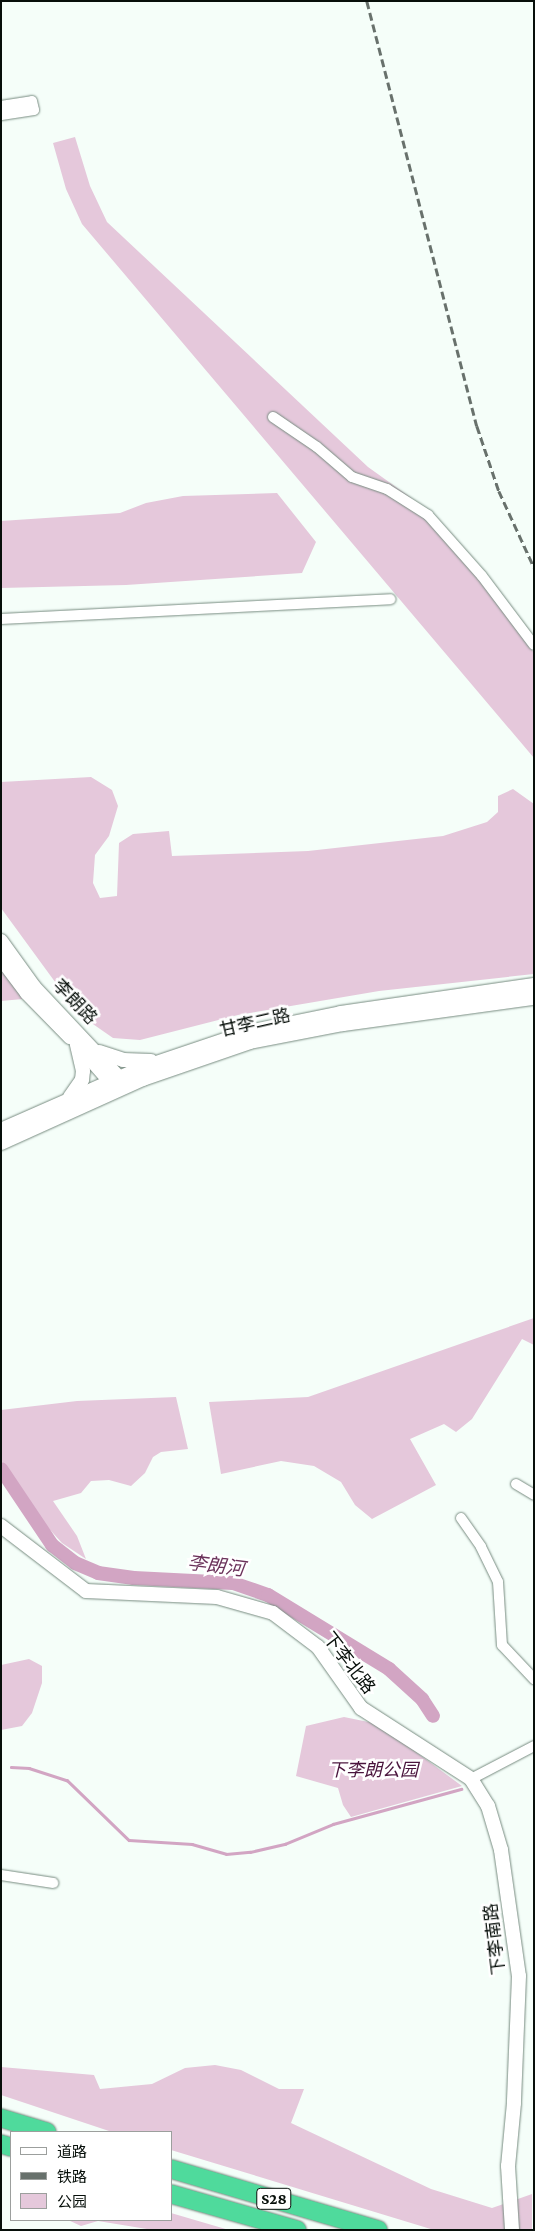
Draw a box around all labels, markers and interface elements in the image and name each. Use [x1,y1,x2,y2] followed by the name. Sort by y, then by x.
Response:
[48,975,102,1029] street label: 李朗路
[217,1004,293,1042] street label: 甘李二路
[186,1551,246,1581] water label: 李朗河
[318,1628,380,1698] street label: 下李北路
[328,1759,418,1781] park label: 下李朗公园
[480,1902,510,1976] street label: 下李南路
[10,2131,172,2221] legend
[57,2144,87,2160] text: 道路
[57,2169,87,2185] text: 铁路
[255,2186,293,2212] road number: S28
[57,2194,87,2210] text: 公园

